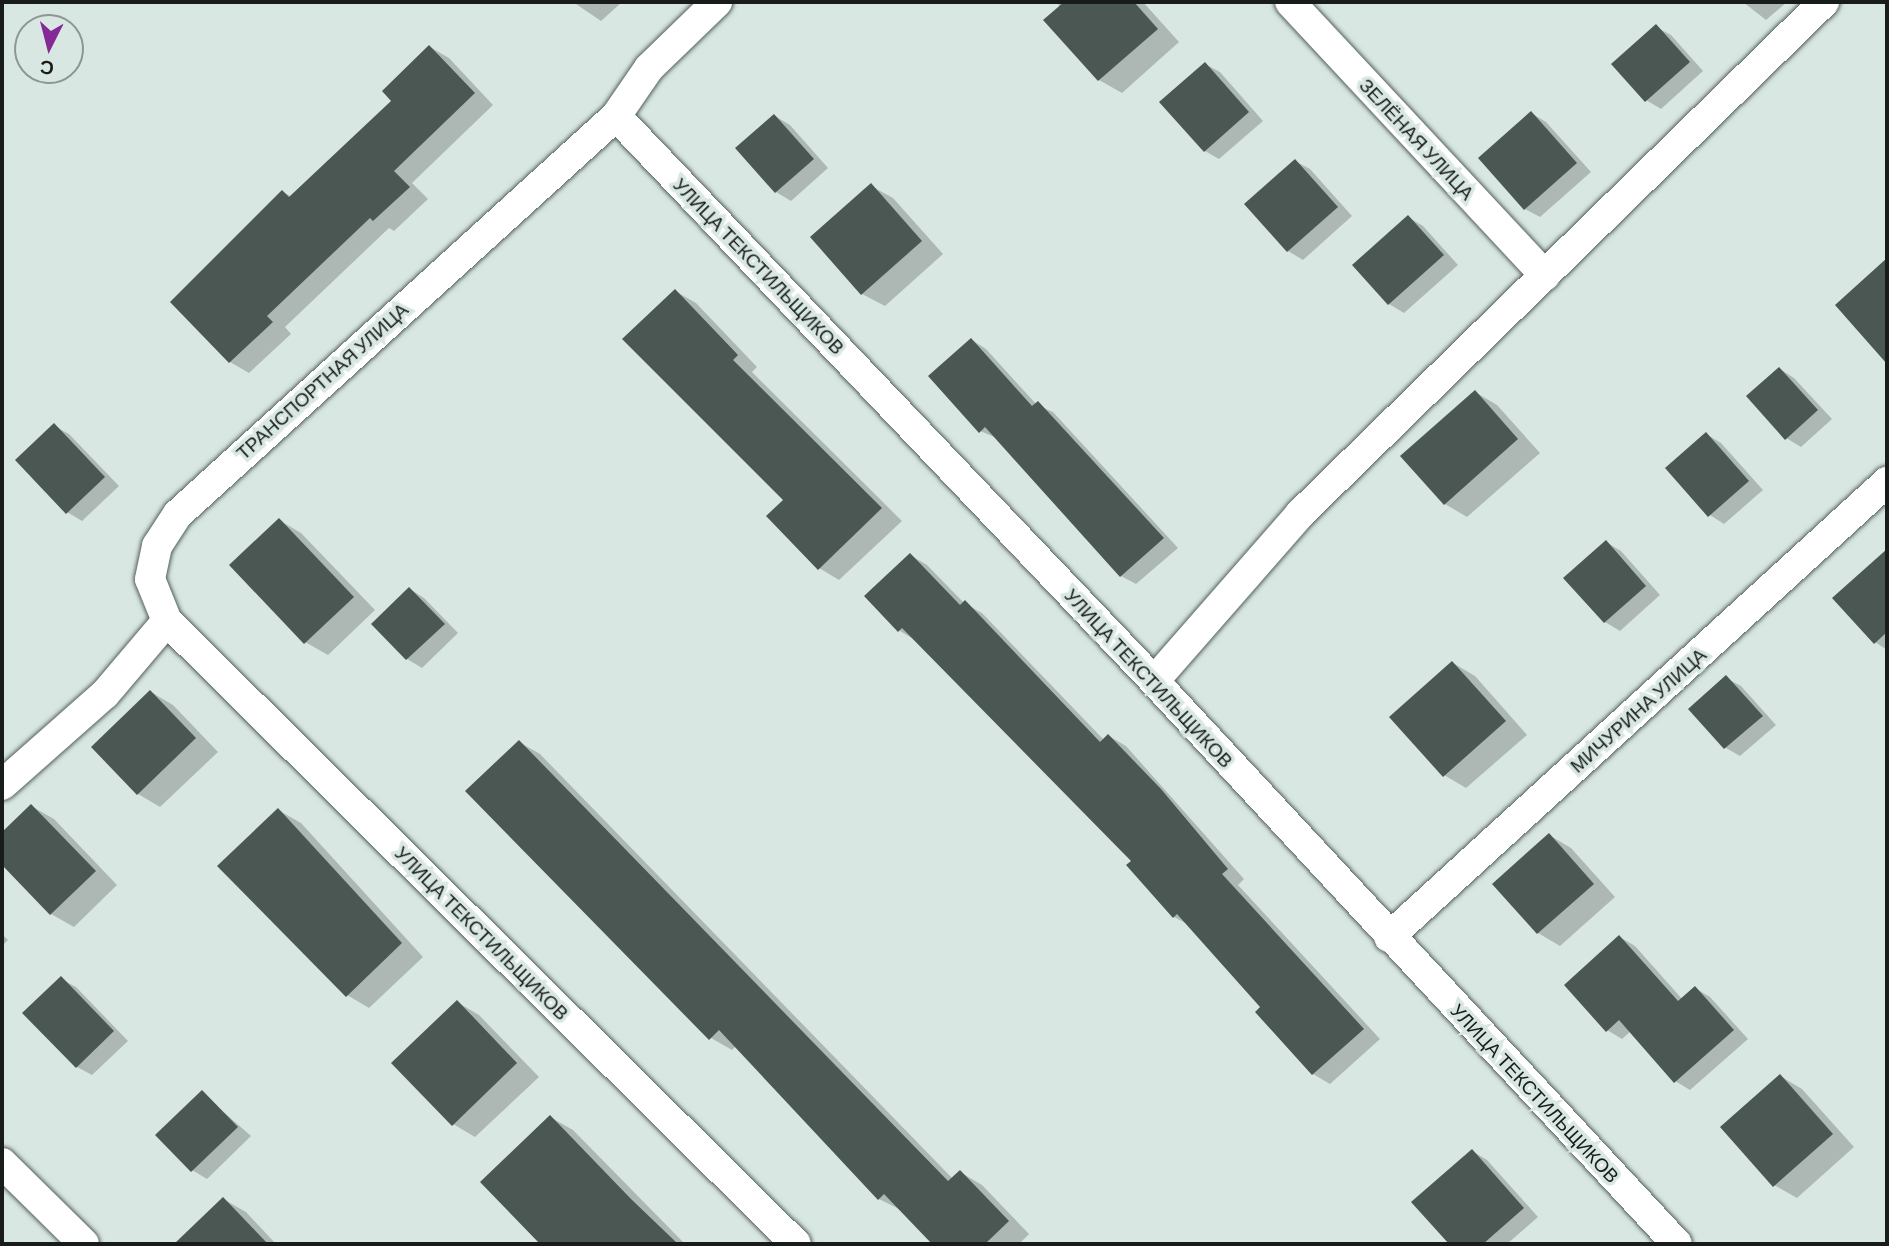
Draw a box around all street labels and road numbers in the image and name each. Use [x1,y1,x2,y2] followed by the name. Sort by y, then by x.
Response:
[1355,74,1479,204] street label: ЗЕЛЁНАЯ УЛИЦА
[669,173,849,359] street label: УЛИЦА ТЕКСТИЛЬЩИКОВ
[231,298,413,464] street label: ТРАНСПОРТНАЯ УЛИЦА
[1060,584,1238,772] street label: УЛИЦА ТЕКСТИЛЬЩИКОВ
[1565,643,1711,777] street label: МИЧУРИНА УЛИЦА
[390,841,574,1025] street label: УЛИЦА ТЕКСТИЛЬЩИКОВ
[1446,999,1624,1187] street label: УЛИЦА ТЕКСТИЛЬЩИКОВ

